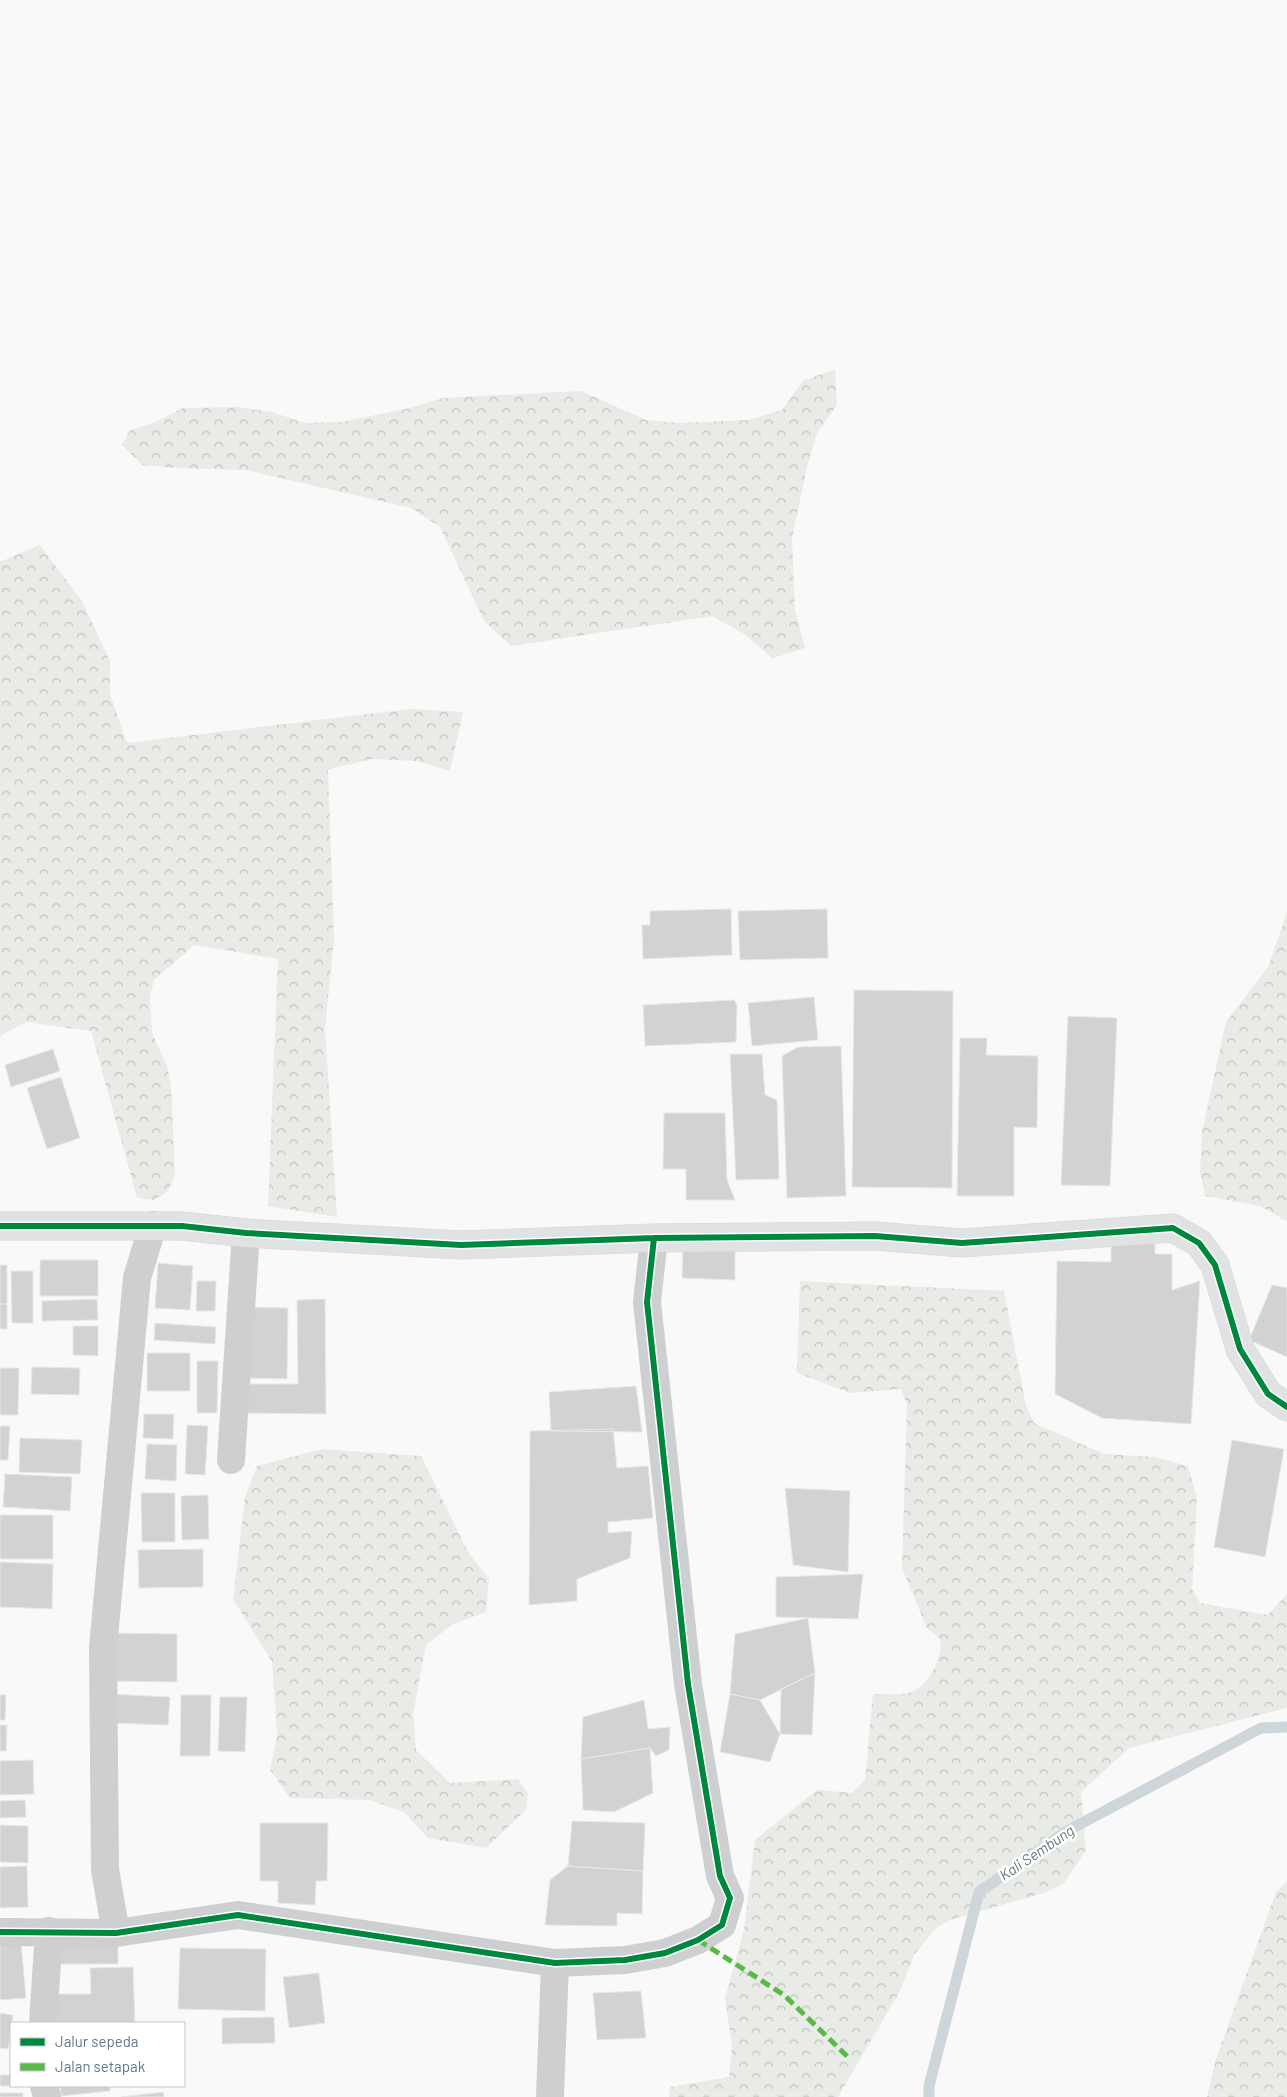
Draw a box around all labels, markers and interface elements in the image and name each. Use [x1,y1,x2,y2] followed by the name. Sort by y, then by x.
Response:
[996,1820,1077,1884] water label: Kali Sembung
[10,2022,185,2087] legend
[55,2032,139,2050] text: Jalur sepeda
[55,2057,146,2075] text: Jalan setapak

